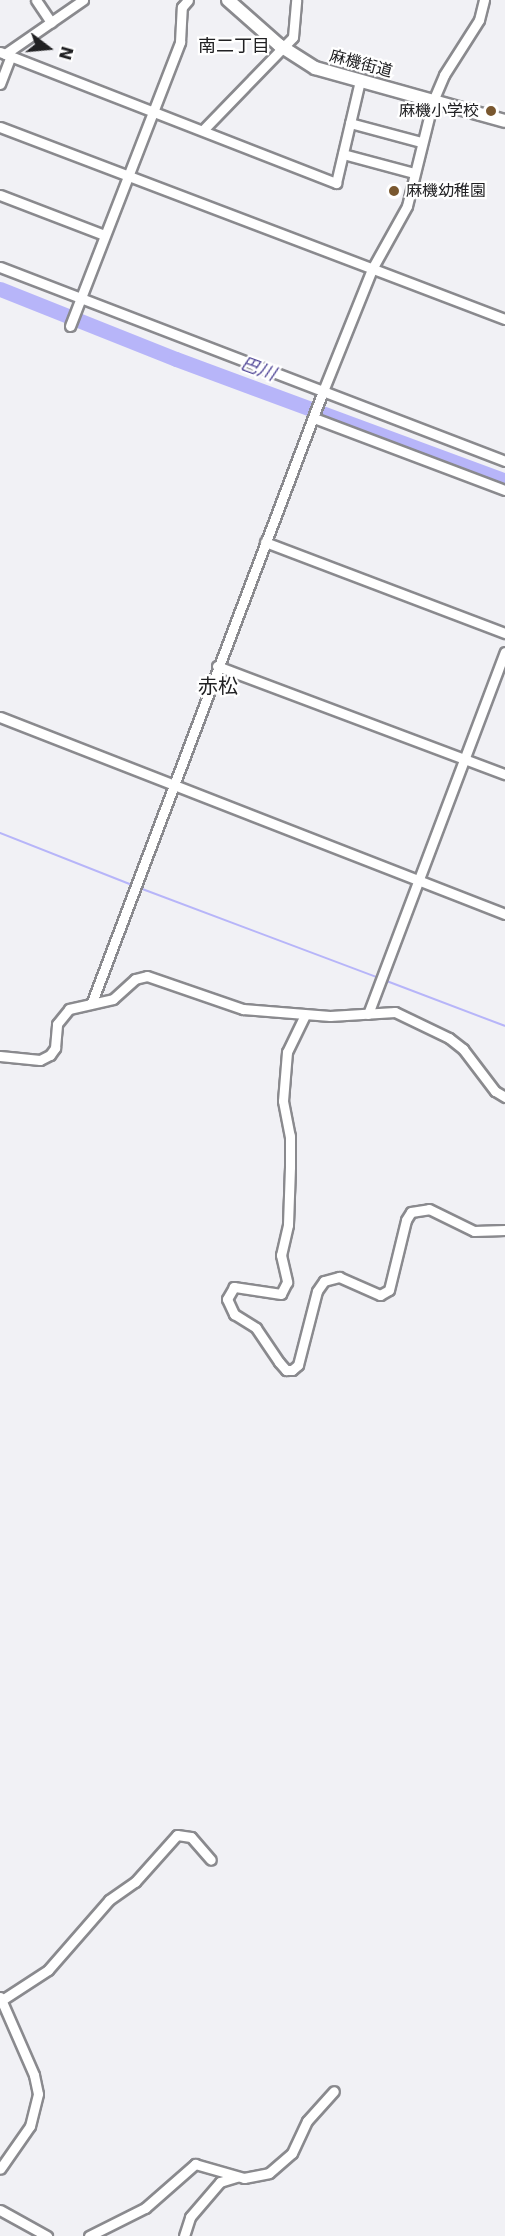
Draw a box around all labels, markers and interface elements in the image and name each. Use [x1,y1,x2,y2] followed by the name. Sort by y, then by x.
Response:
[18,18,78,78] north arrow
[198,35,270,57] district label: 南二丁目
[55,44,77,62] text: N
[328,46,394,82] street label: 麻機街道
[399,101,479,121] place label: 麻機小学校
[484,104,498,118] marker: 麻機小学校
[406,181,486,201] place label: 麻機幼稚園
[387,184,401,198] marker: 麻機幼稚園
[237,353,279,385] water label: 巴川
[198,674,238,698] district label: 赤松

